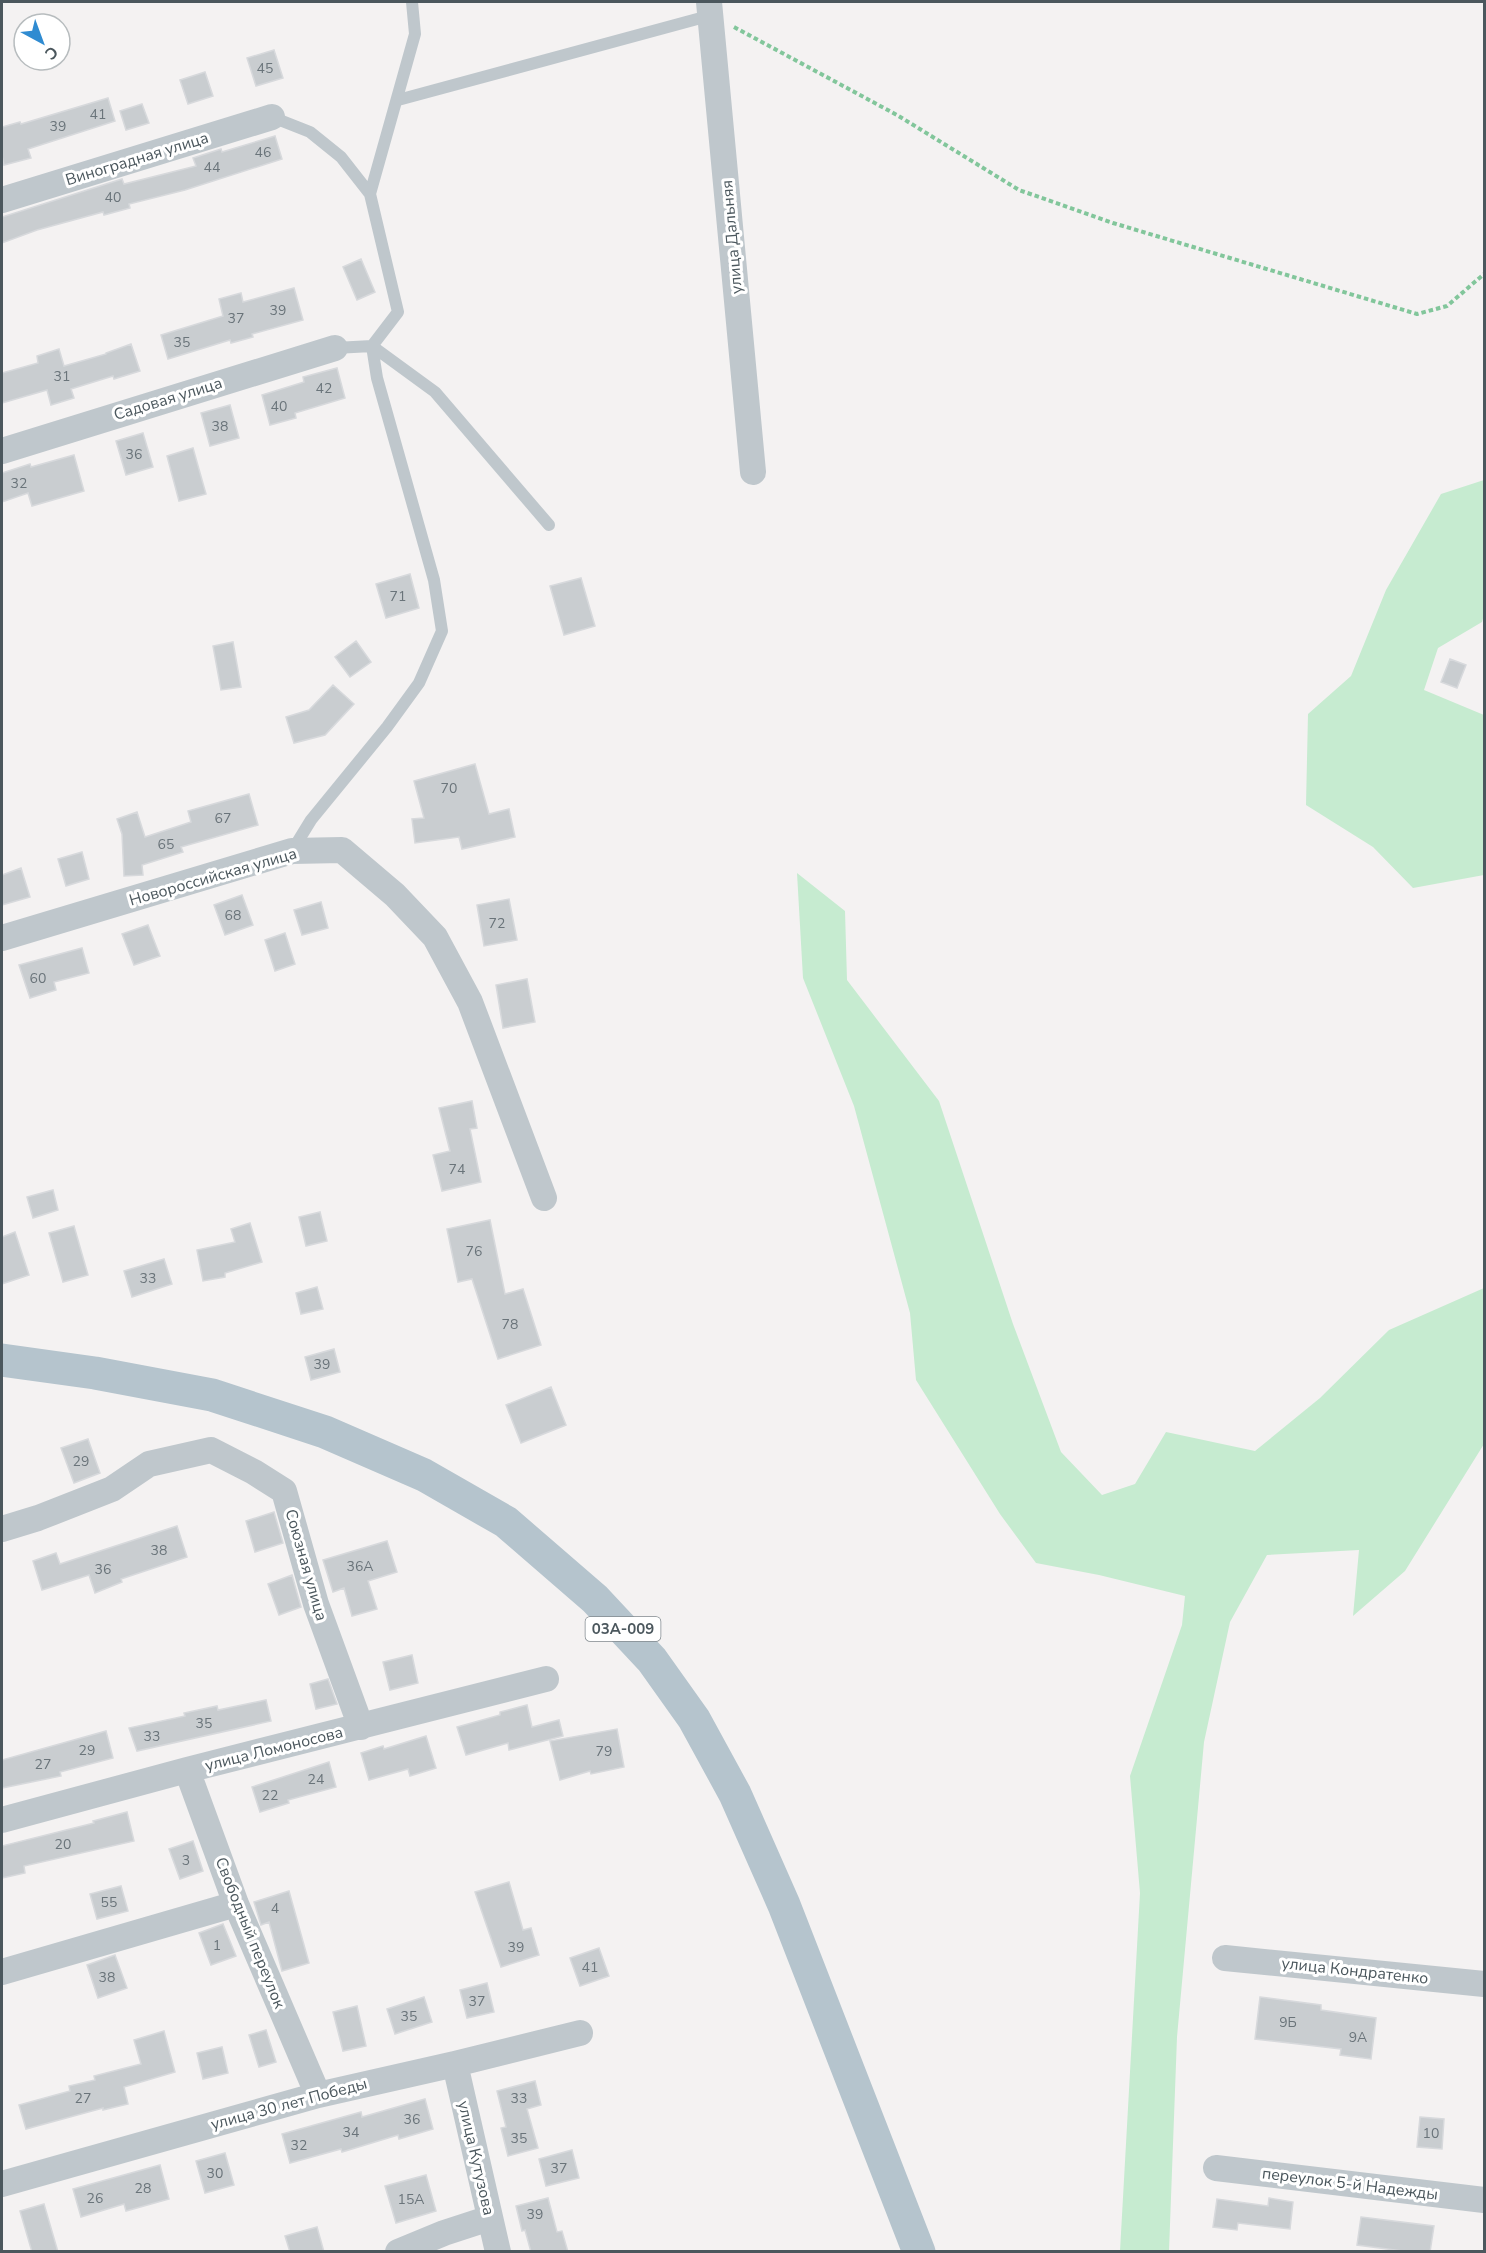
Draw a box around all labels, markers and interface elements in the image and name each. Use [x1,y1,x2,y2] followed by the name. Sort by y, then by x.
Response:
[12,12,72,72] north arrow
[40,41,63,65] text: С
[257,59,273,78] house number: 45
[90,105,106,124] house number: 41
[50,117,66,136] house number: 39
[63,127,211,191] street label: Виноградная улица
[255,143,271,162] house number: 46
[204,158,220,177] house number: 44
[716,179,748,295] street label: улица Дальняя
[105,188,121,207] house number: 40
[270,301,286,320] house number: 39
[228,309,244,328] house number: 37
[174,333,190,352] house number: 35
[54,367,70,386] house number: 31
[111,372,225,426] street label: Садовая улица
[316,379,332,398] house number: 42
[271,397,287,416] house number: 40
[212,417,228,436] house number: 38
[126,445,142,464] house number: 36
[11,474,27,493] house number: 32
[390,587,406,606] house number: 71
[441,779,457,798] house number: 70
[215,809,231,828] house number: 67
[158,835,174,854] house number: 65
[127,843,299,911] street label: Новороссийская улица
[225,906,241,925] house number: 68
[489,914,505,933] house number: 72
[30,969,46,988] house number: 60
[449,1160,465,1179] house number: 74
[466,1242,482,1261] house number: 76
[140,1269,156,1288] house number: 33
[502,1315,518,1334] house number: 78
[314,1355,330,1374] house number: 39
[73,1452,89,1471] house number: 29
[280,1507,332,1623] street label: Союзная улица
[151,1541,167,1560] house number: 38
[346,1557,374,1576] house number: 36А
[95,1560,111,1579] house number: 36
[586,1617,660,1641] road number: 03А-009
[196,1714,212,1733] house number: 35
[203,1721,345,1777] street label: улица Ломоносова
[144,1727,160,1746] house number: 33
[79,1741,95,1760] house number: 29
[596,1742,612,1761] house number: 79
[35,1755,51,1774] house number: 27
[308,1770,324,1789] house number: 24
[262,1786,278,1805] house number: 22
[55,1835,71,1854] house number: 20
[182,1851,190,1870] house number: 3
[210,1854,291,2012] street label: Свободный переулок
[101,1893,117,1912] house number: 55
[271,1899,279,1918] house number: 4
[213,1936,221,1955] house number: 1
[508,1938,524,1957] house number: 39
[1280,1952,1430,1990] street label: улица Кондратенко
[582,1958,598,1977] house number: 41
[99,1968,115,1987] house number: 38
[469,1992,485,2011] house number: 37
[401,2007,417,2026] house number: 35
[1279,2013,1297,2032] house number: 9Б
[1349,2028,1367,2047] house number: 9А
[208,2073,370,2135] street label: улица 30 лет Победы
[75,2089,91,2108] house number: 27
[511,2089,527,2108] house number: 33
[452,2099,500,2217] street label: улица Кутузова
[404,2110,420,2129] house number: 36
[343,2123,359,2142] house number: 34
[1423,2124,1439,2143] house number: 10
[511,2129,527,2148] house number: 35
[291,2136,307,2155] house number: 32
[551,2159,567,2178] house number: 37
[1261,2162,1439,2206] street label: переулок 5-й Надежды
[207,2164,223,2183] house number: 30
[135,2179,151,2198] house number: 28
[87,2189,103,2208] house number: 26
[397,2190,425,2209] house number: 15А
[527,2205,543,2224] house number: 39

